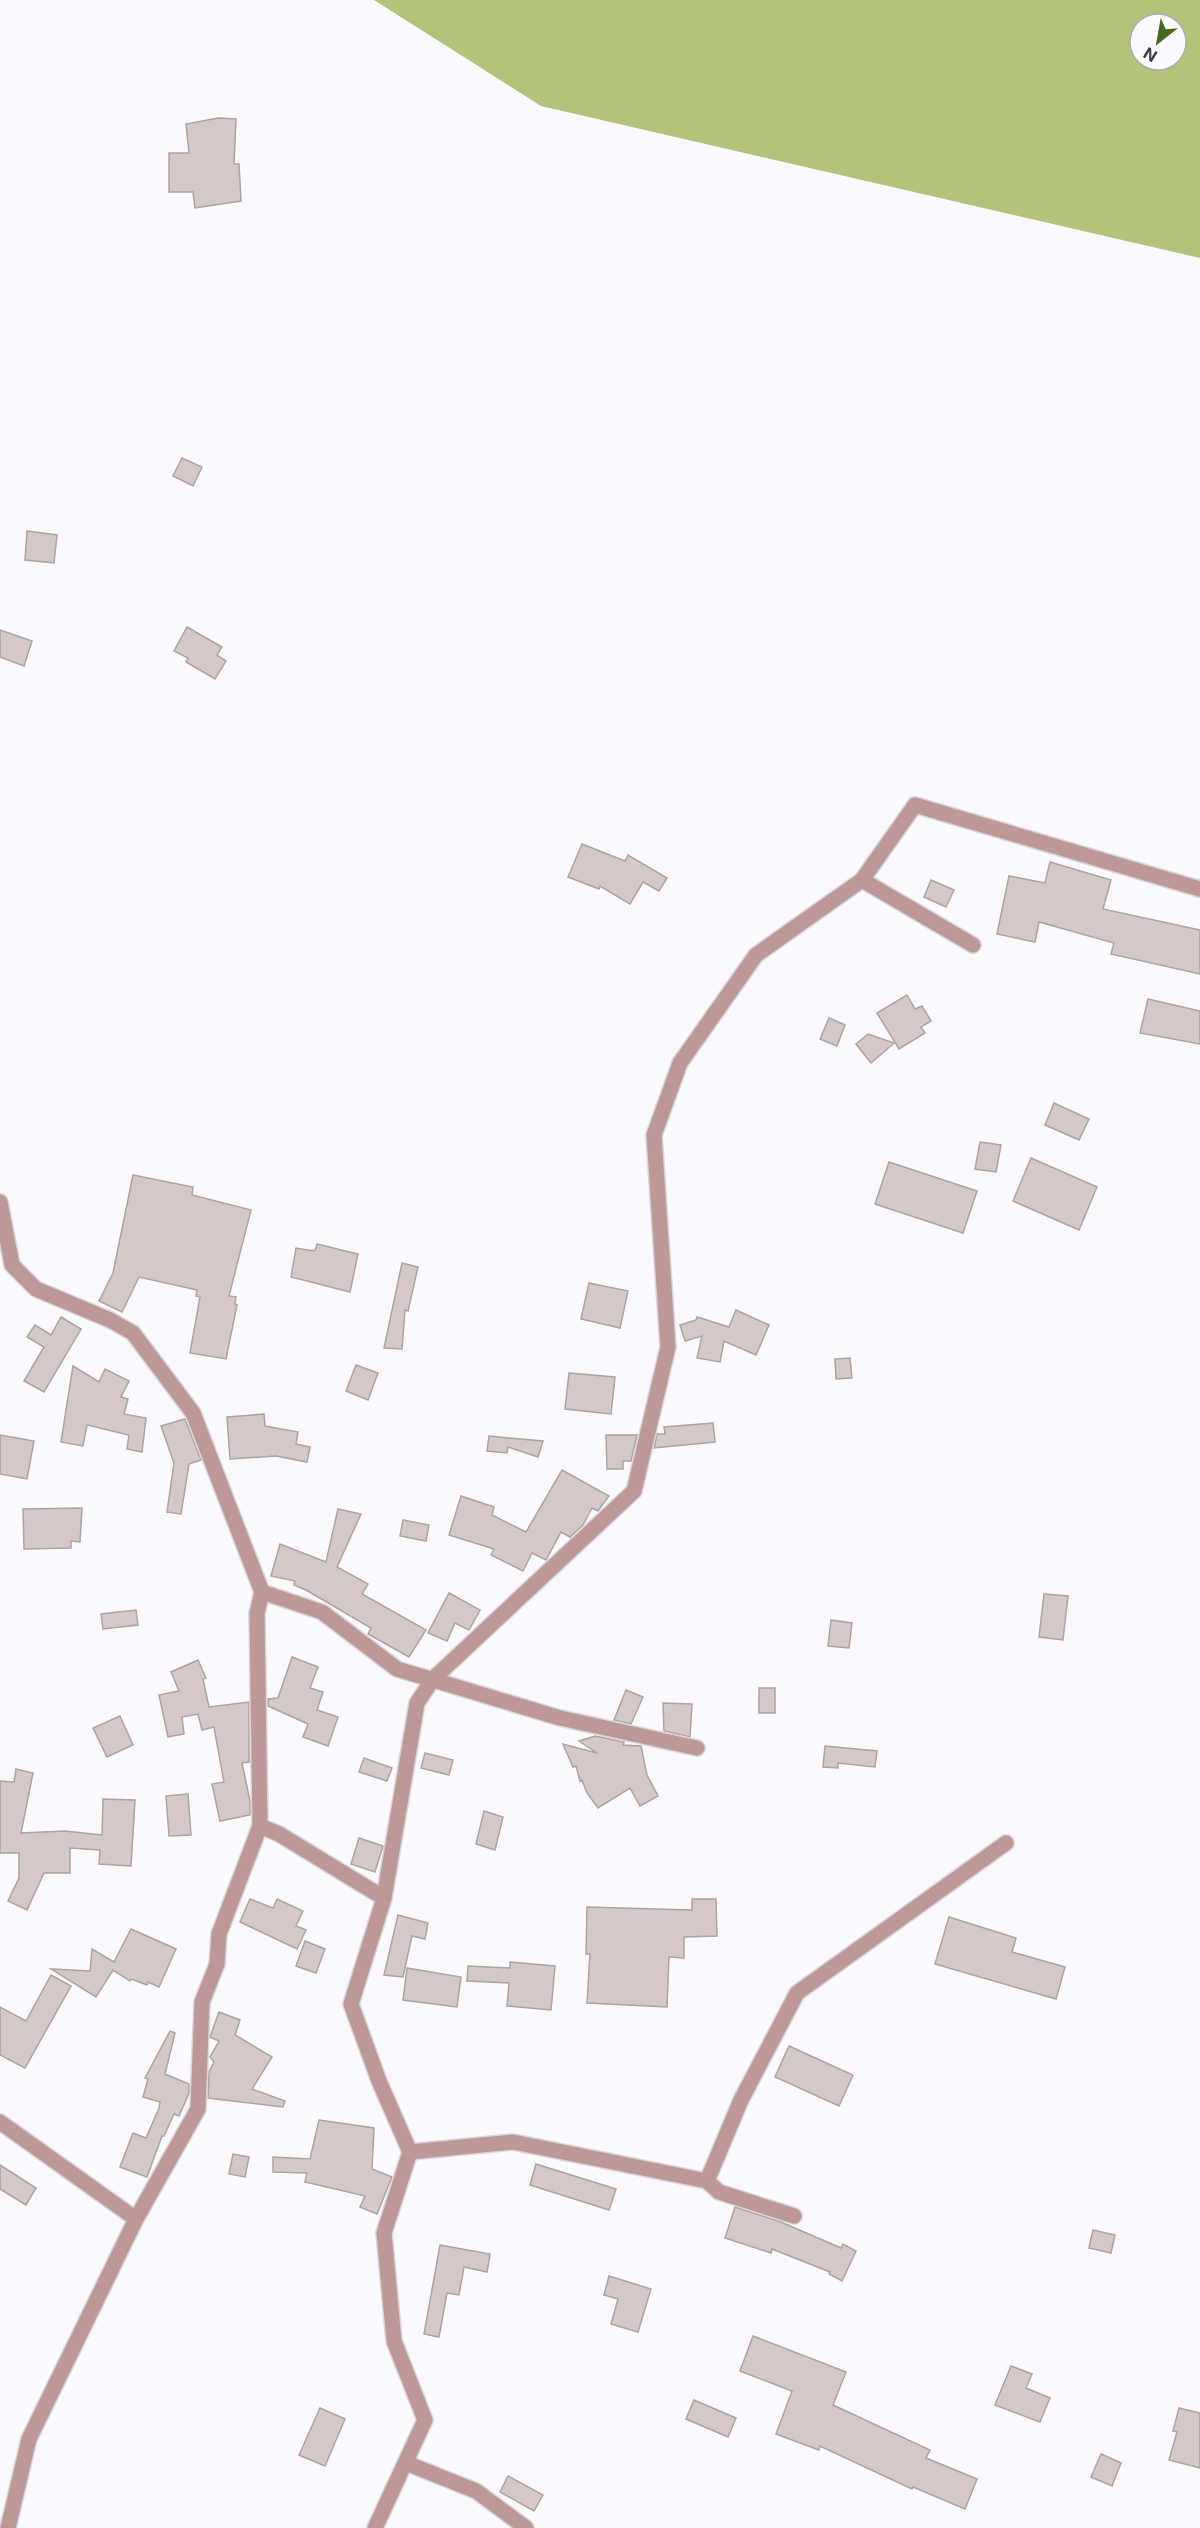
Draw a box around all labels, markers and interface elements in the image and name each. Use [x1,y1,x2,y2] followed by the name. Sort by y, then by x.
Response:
[1128,12,1188,72] north arrow
[1140,43,1161,67] text: N

